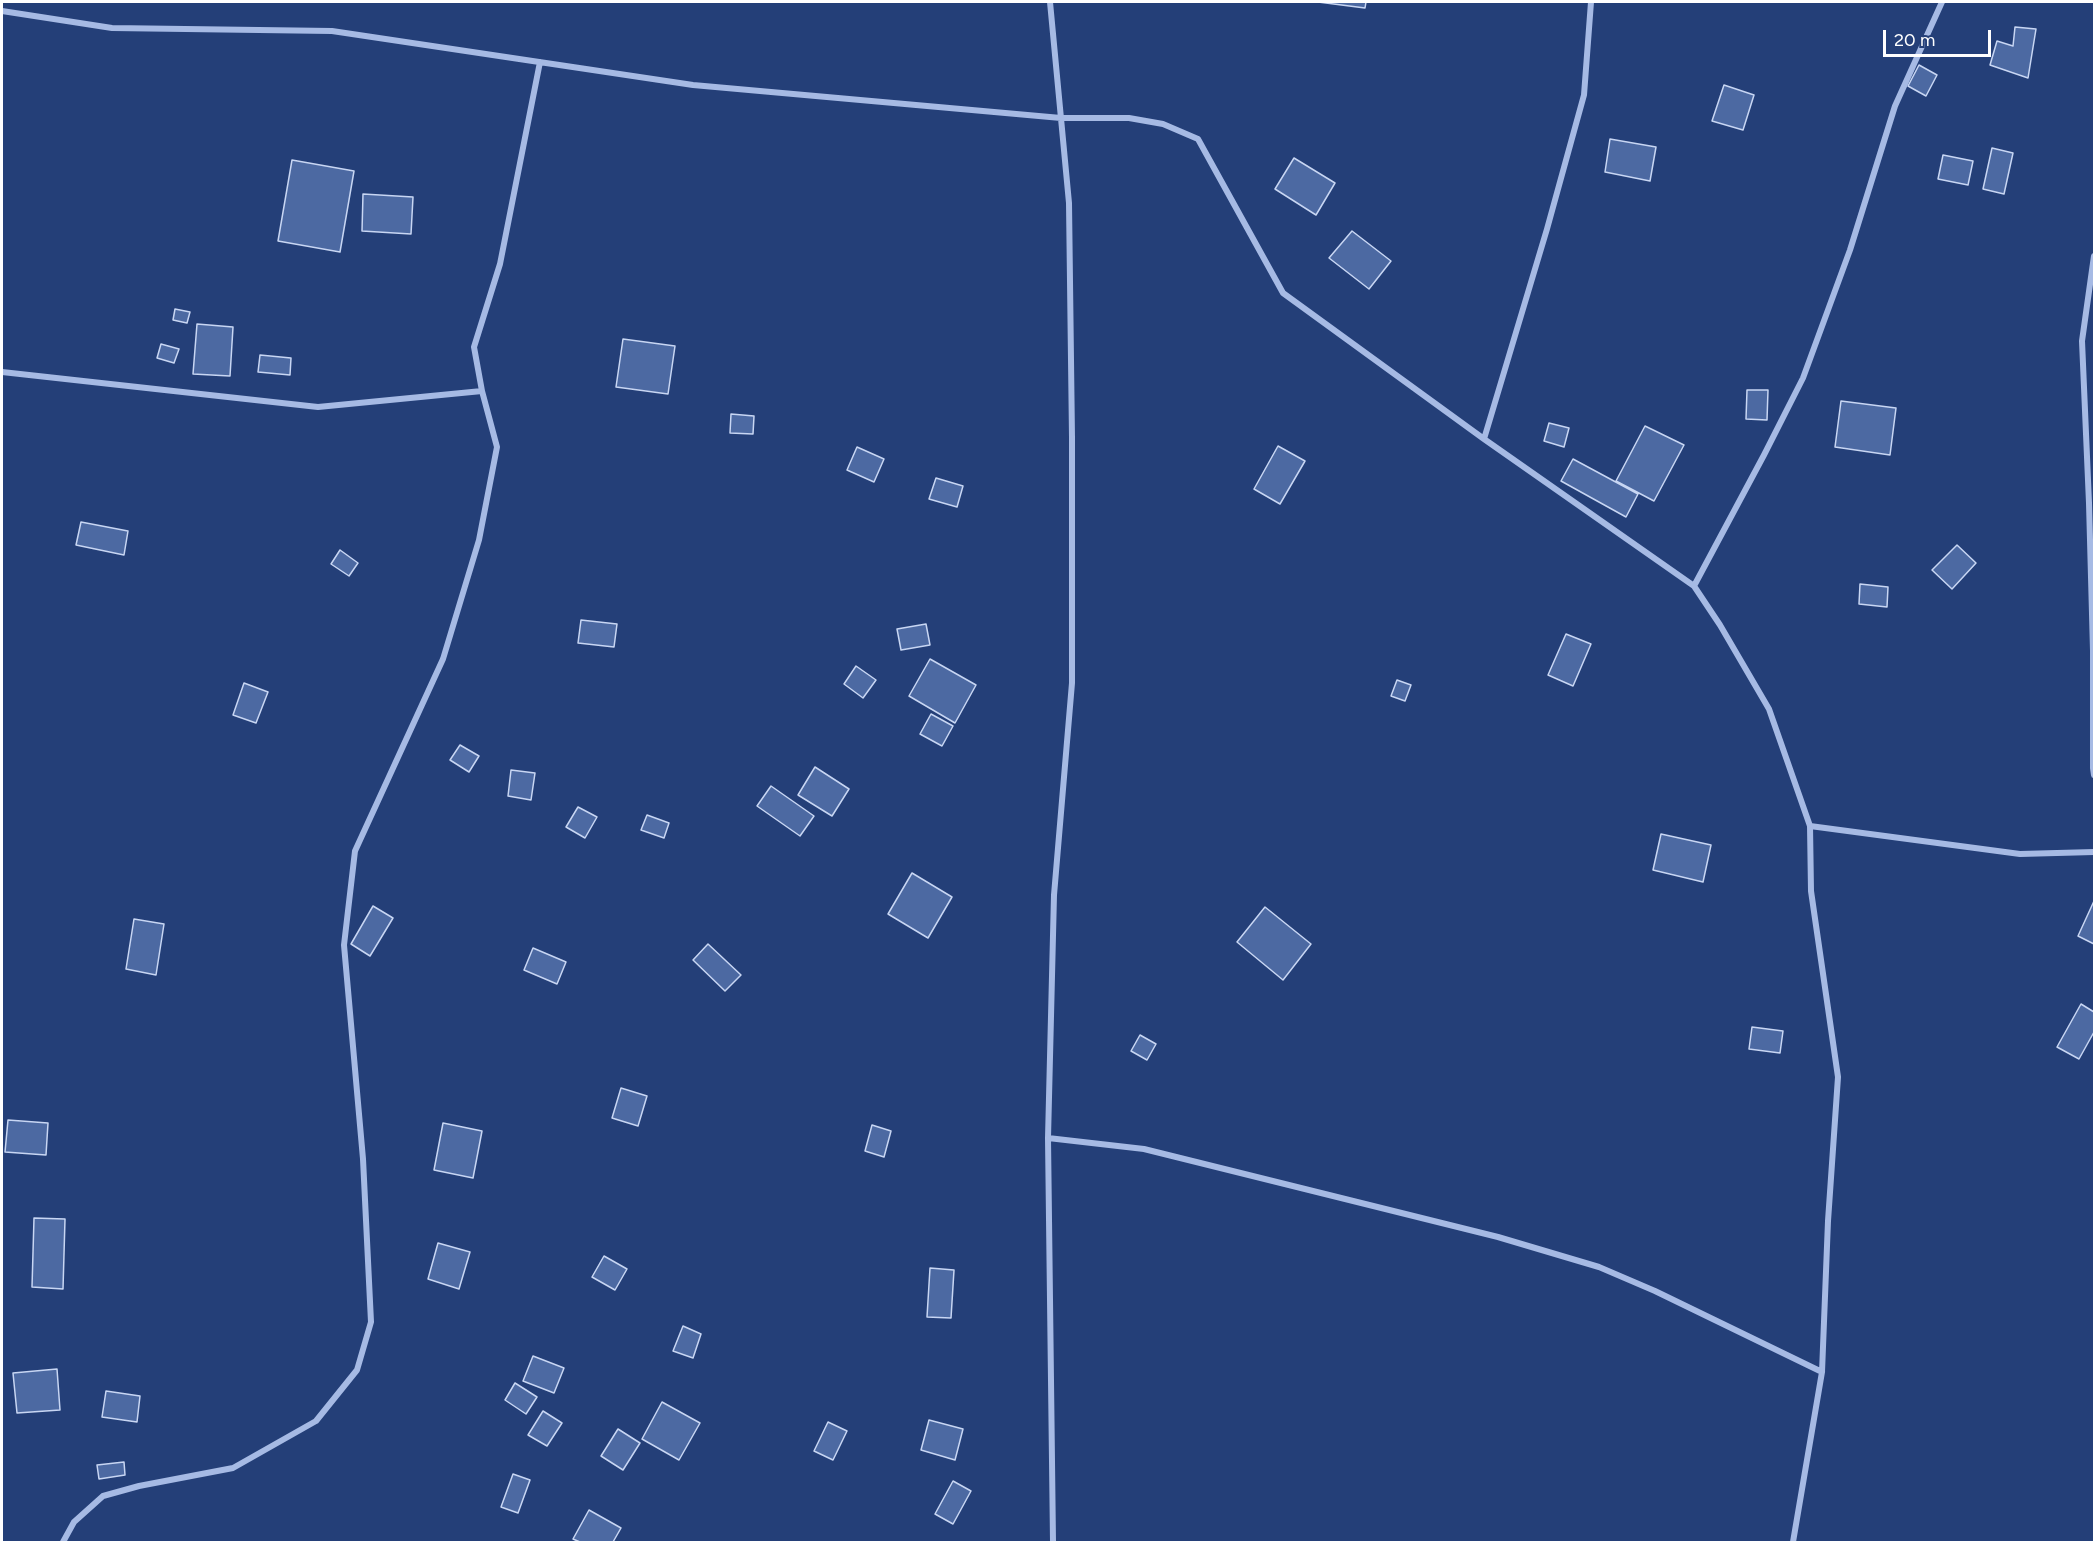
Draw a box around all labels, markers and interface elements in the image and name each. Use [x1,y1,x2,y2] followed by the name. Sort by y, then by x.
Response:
[1886,18,1994,56] scale bar
[1894,29,1935,51] text: 20 m

